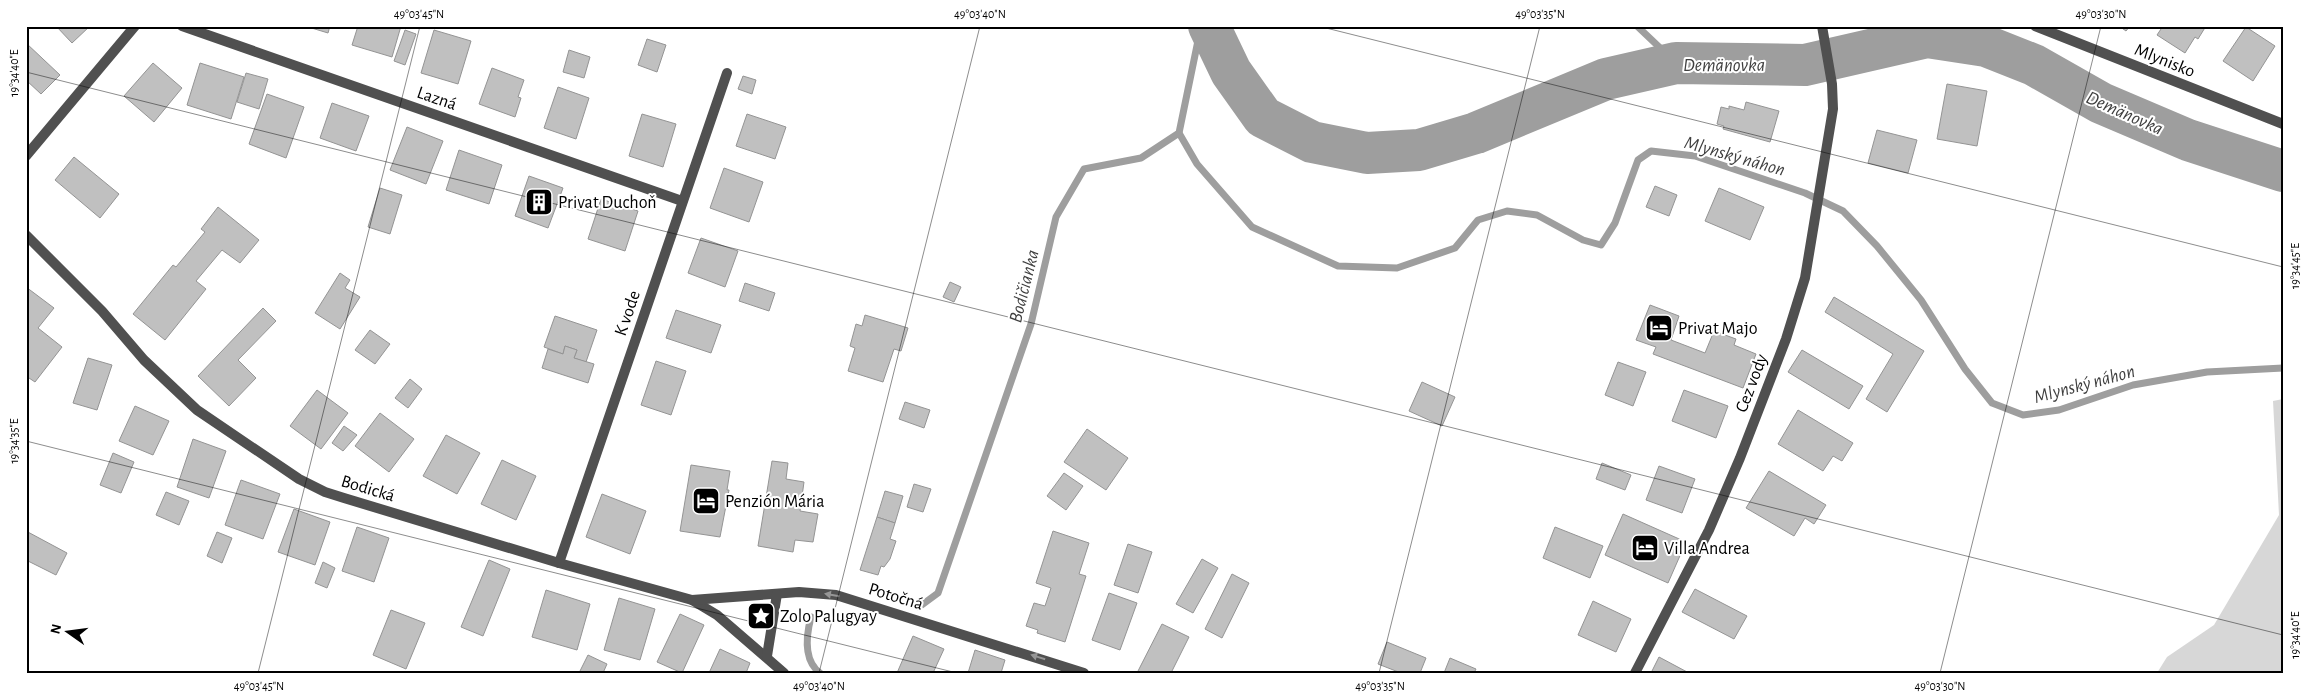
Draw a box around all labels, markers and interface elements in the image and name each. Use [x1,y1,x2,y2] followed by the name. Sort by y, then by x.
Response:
[394,8,444,20] text: 49°03'45"N
[954,8,1006,20] text: 49°03'40"N
[1515,8,1565,20] text: 49°03'35"N
[2075,8,2127,20] text: 49°03'30"N
[2132,41,2198,81] street label: Mlynisko
[8,49,20,97] text: 19°34'40"E
[1683,56,1765,75] water label: Demänovka
[414,84,459,114] street label: Lazná
[2083,88,2166,139] water label: Demänovka
[1682,133,1787,180] water label: Mlynský náhon
[524,187,554,217] building icon: Privat Duchoň
[558,194,657,212] place label: Privat Duchoň
[2289,243,2301,289] text: 19°34'45"E
[1006,248,1043,325] water label: Bodičianka
[612,288,644,338] street label: K vode
[1644,313,1674,343] hotel icon: Privat Majo
[1678,320,1758,338] place label: Privat Majo
[1733,351,1771,415] street label: Cez vody
[2032,362,2137,407] water label: Mlynský náhon
[8,418,20,464] text: 19°34'35"E
[339,472,397,506] street label: Bodická
[691,486,721,516] hotel icon: Penzión Mária
[725,493,825,511] place label: Penzión Mária
[1630,533,1660,563] hotel icon: Villa Andrea
[1664,540,1750,558] place label: Villa Andrea
[866,580,925,614] street label: Potočná
[823,590,839,598] one-way arrow
[746,601,776,631] place icon: Zolo Palugyay
[42,606,92,656] north arrow
[780,608,877,626] place label: Zolo Palugyay
[2289,611,2301,659] text: 19°34'40"E
[48,623,64,636] text: N
[1030,652,1045,660] one-way arrow
[234,680,284,692] text: 49°03'45"N
[793,680,845,692] text: 49°03'40"N
[1355,680,1405,692] text: 49°03'35"N
[1914,680,1966,692] text: 49°03'30"N

